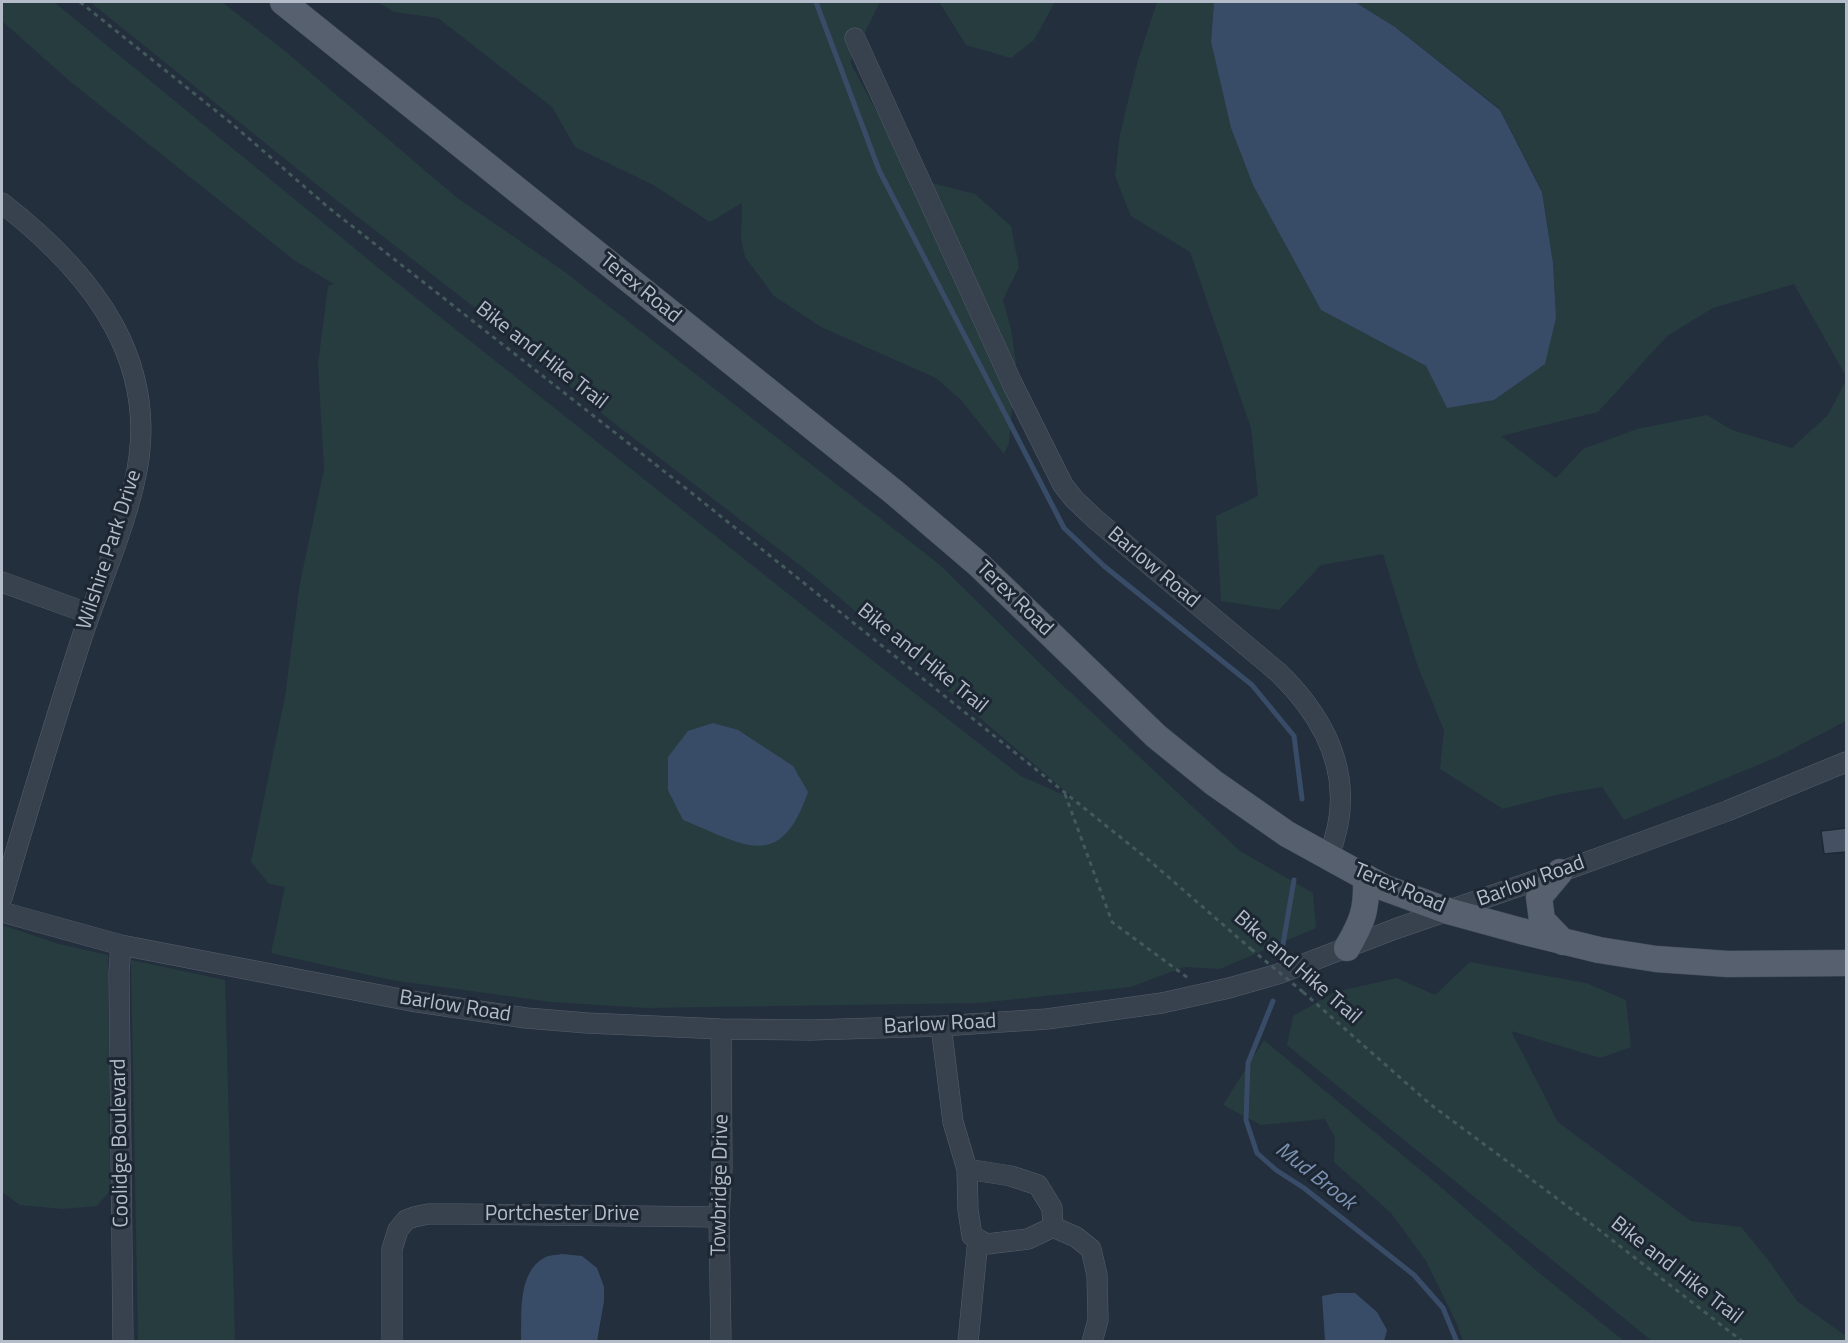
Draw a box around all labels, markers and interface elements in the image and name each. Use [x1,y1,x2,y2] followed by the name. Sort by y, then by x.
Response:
[594,249,686,329] street label: Terex Road
[470,297,612,415] street label: Bike and Hike Trail
[72,467,148,633] street label: Wilshire Park Drive
[1102,522,1204,614] street label: Barlow Road
[970,556,1058,642] street label: Terex Road
[852,599,992,719] street label: Bike and Hike Trail
[1474,851,1588,913] street label: Barlow Road
[1349,858,1449,920] street label: Terex Road
[1228,906,1366,1030] street label: Bike and Hike Trail
[397,986,513,1028] street label: Barlow Road
[883,1009,997,1041] street label: Barlow Road
[107,1058,135,1228] street label: Coolidge Boulevard
[707,1114,735,1256] street label: Towbridge Drive
[1270,1137,1360,1217] water label: Mud Brook
[485,1202,639,1228] street label: Portchester Drive
[1605,1212,1747,1330] street label: Bike and Hike Trail

